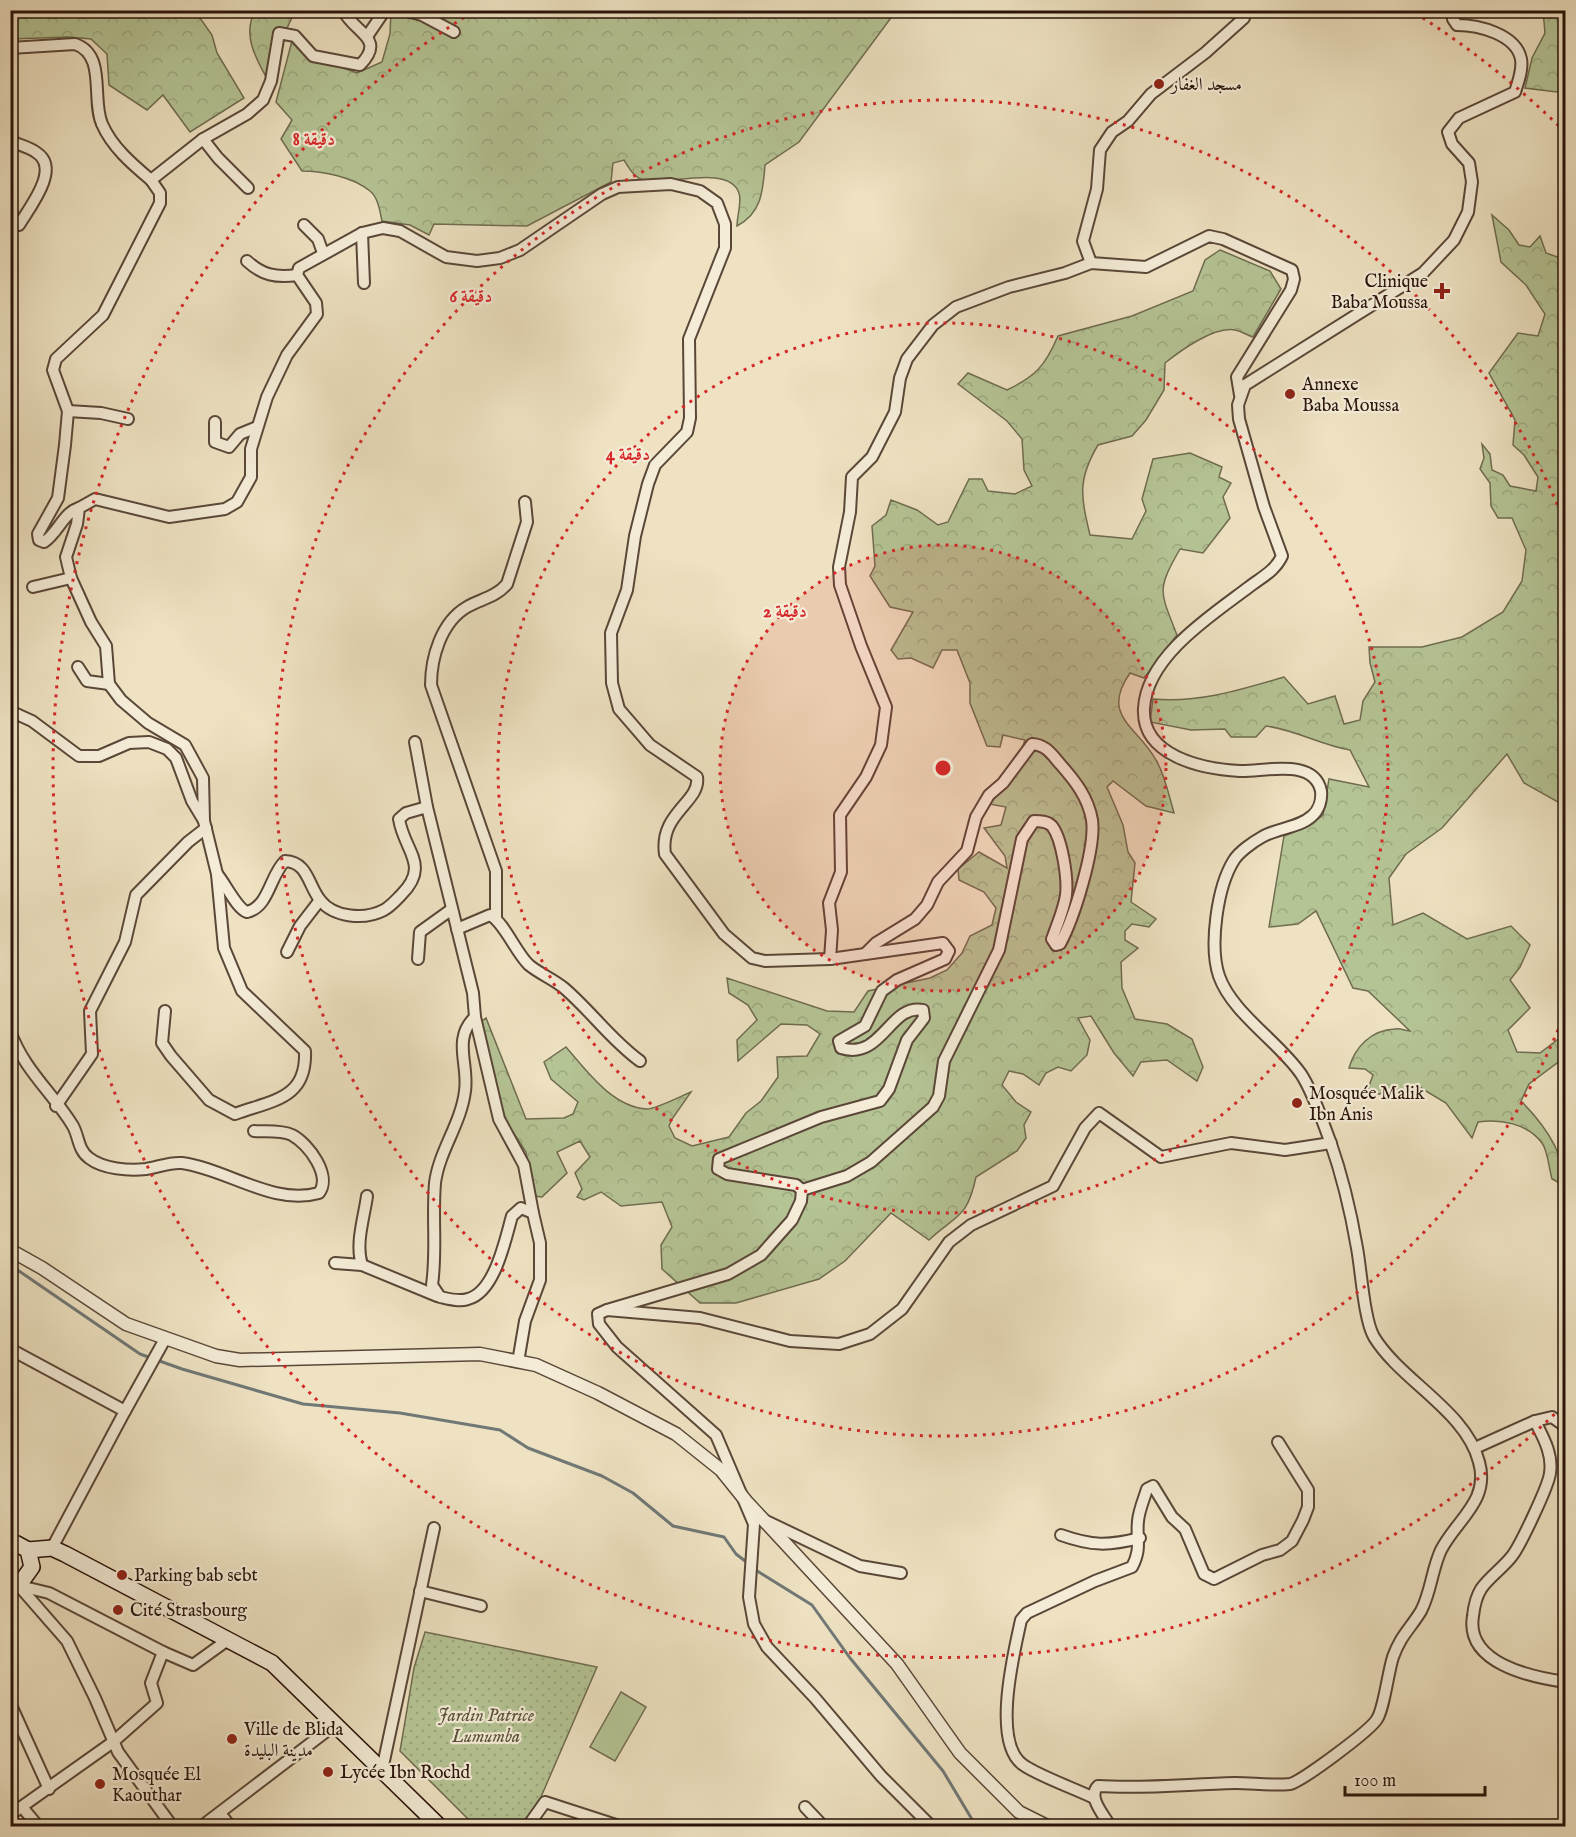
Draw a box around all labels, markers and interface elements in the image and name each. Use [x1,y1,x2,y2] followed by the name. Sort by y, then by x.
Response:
[1169,74,1242,97] place label: مسجد الغفار
[1152,77,1166,91] marker: مسجد الغفار
[293,129,335,152] text: 8 دقيقة
[1331,271,1428,315] place label: Clinique Baba Moussa
[1433,282,1451,300] marker: Clinique Baba Moussa
[450,286,492,309] text: 6 دقيقة
[1301,374,1399,418] place label: Annexe Baba Moussa
[1283,387,1297,401] marker: Annexe Baba Moussa
[606,444,650,467] text: 4 دقيقة
[763,601,807,624] text: 2 دقيقة
[933,758,953,778] centre of rings
[1309,1083,1425,1127] place label: Mosquée Malik Ibn Anis
[1290,1096,1304,1110] marker: Mosquée Malik Ibn Anis
[134,1565,258,1588] place label: Parking bab sebt
[115,1568,129,1582] marker: Parking bab sebt
[130,1600,247,1623] place label: Cité Strasbourg
[111,1603,125,1617] marker: Cité Strasbourg
[438,1705,534,1749] park label: Jardin Patrice Lumumba
[243,1719,344,1763] place label: Ville de Blida مدينة البليدة
[225,1732,239,1746] marker: Ville de Blida مدينة البليدة
[1345,1759,1484,1797] scale bar
[340,1762,471,1785] place label: Lycée Ibn Rochd
[112,1764,201,1808] place label: Mosquée El Kaouthar
[321,1765,335,1779] marker: Lycée Ibn Rochd
[1354,1770,1396,1793] text: 100 m
[93,1777,107,1791] marker: Mosquée El Kaouthar

